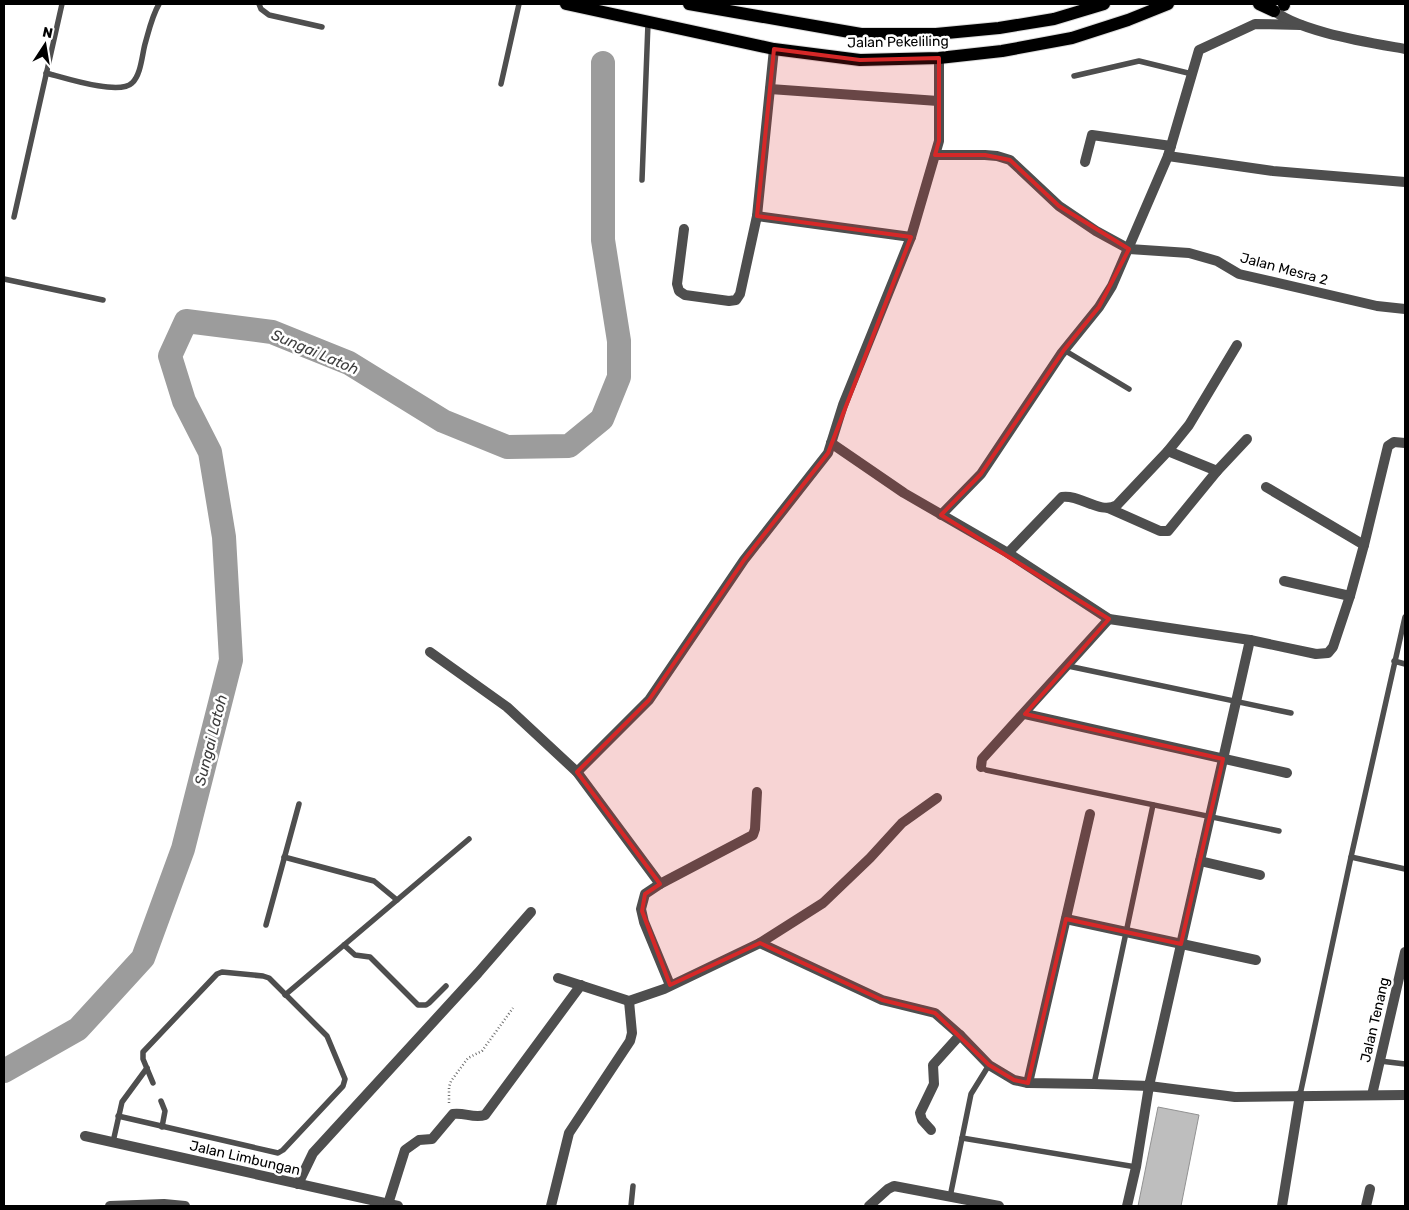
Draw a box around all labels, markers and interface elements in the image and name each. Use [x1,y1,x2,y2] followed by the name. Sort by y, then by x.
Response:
[20,20,70,70] north arrow
[41,23,54,42] text: N
[847,33,949,51] street label: Jalan Pekeliling
[1238,249,1330,289] street label: Jalan Mesra 2
[269,326,361,378] water label: Sungai Latoh
[191,693,231,787] water label: Sungai Latoh
[1357,976,1393,1064] street label: Jalan Tenang
[188,1137,302,1179] street label: Jalan Limbungan

